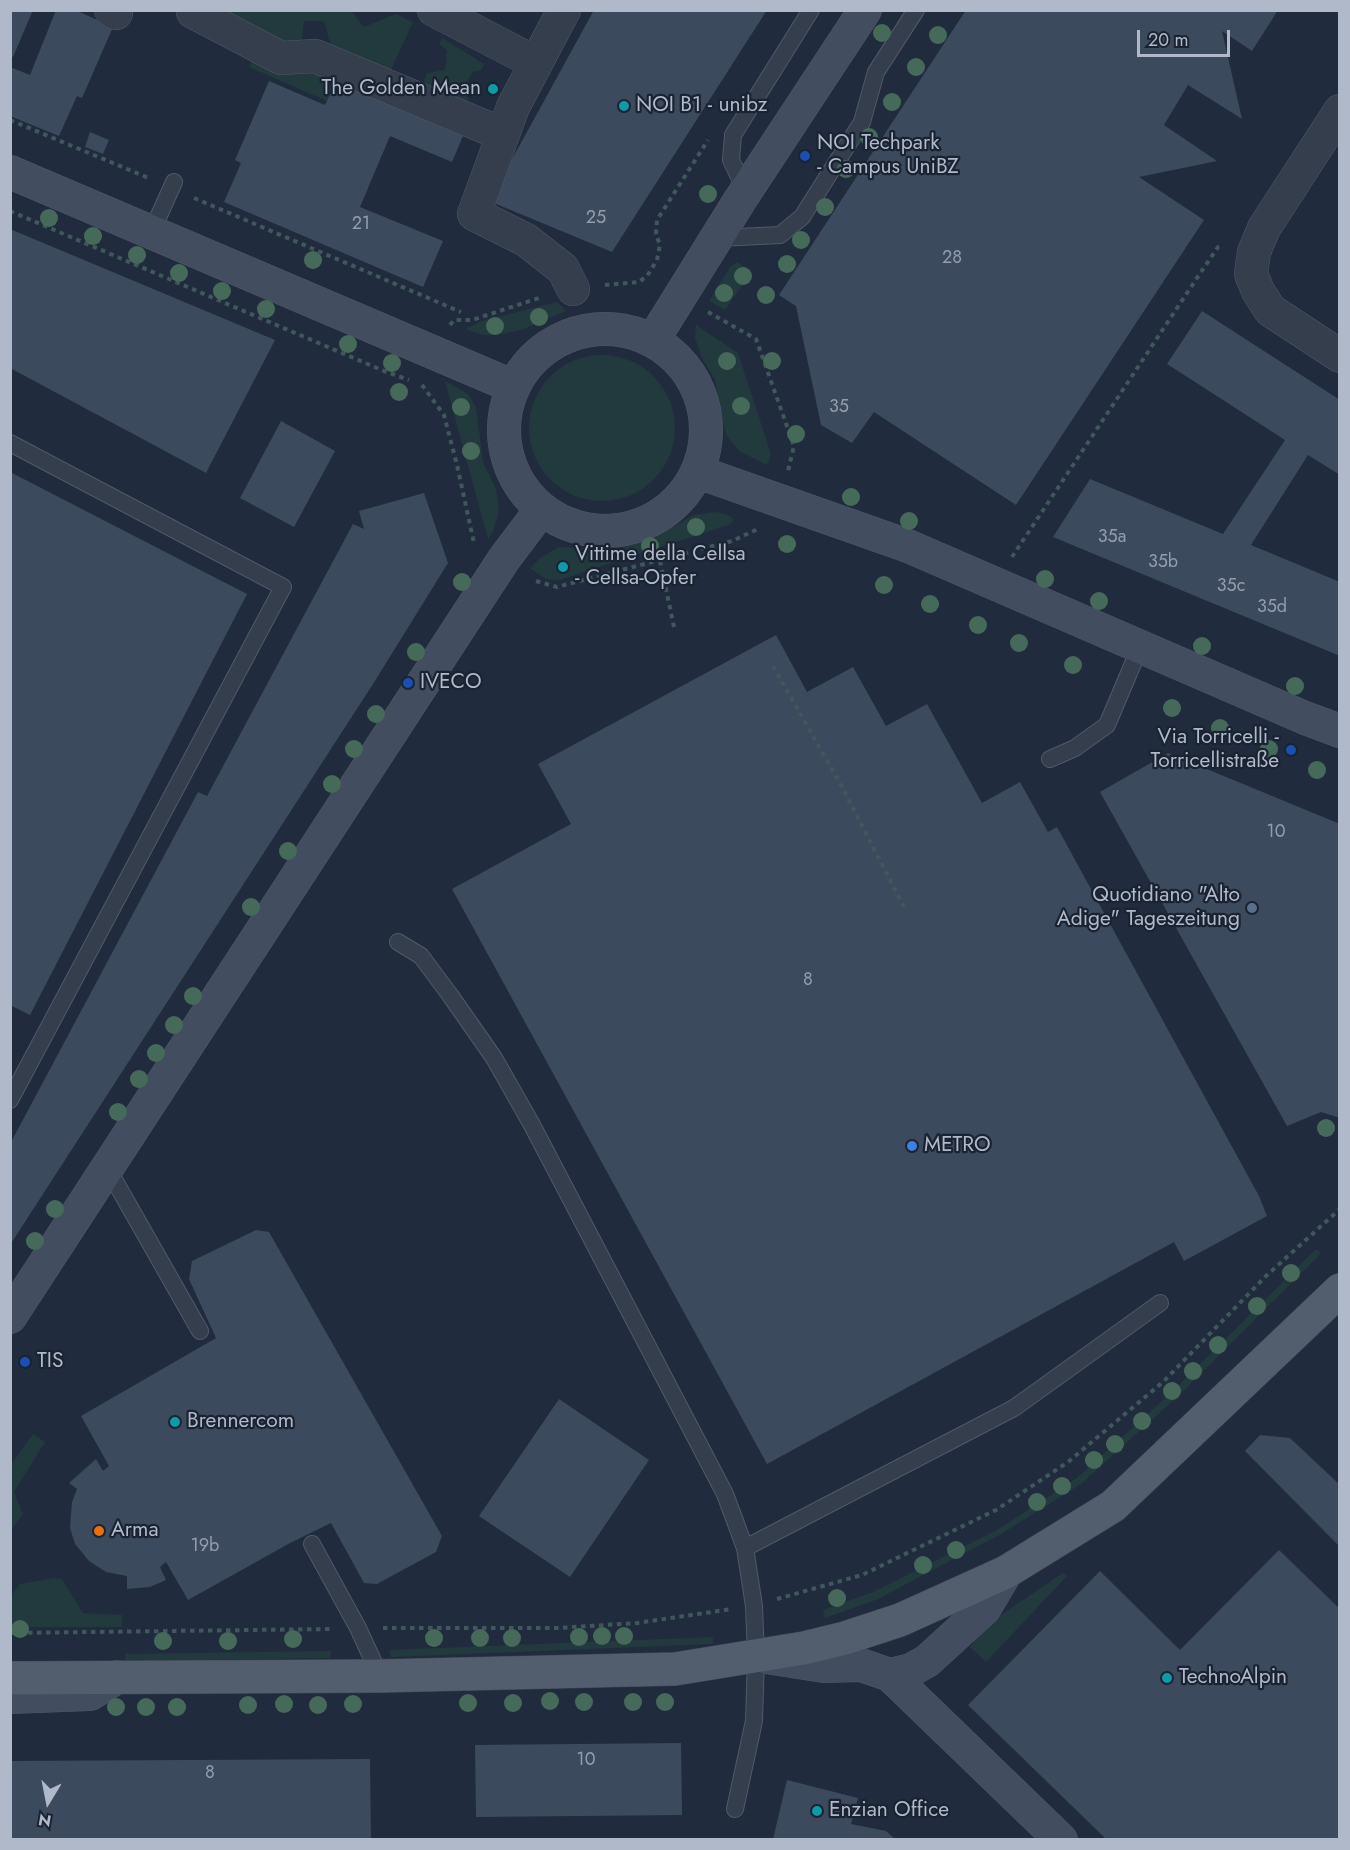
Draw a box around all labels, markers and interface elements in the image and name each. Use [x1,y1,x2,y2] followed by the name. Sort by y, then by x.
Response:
[1140,18,1233,56] scale bar
[1148,27,1188,53] text: 20 m
[321,76,481,102] place label: The Golden Mean
[486,82,500,96] marker: The Golden Mean
[636,93,767,119] place label: NOI B1 - unibz
[617,99,631,113] marker: NOI B1 - unibz
[817,131,959,181] place label: NOI Techpark - Campus UniBZ
[798,149,812,163] marker: NOI Techpark - Campus UniBZ
[586,208,606,230] house number: 25
[352,214,370,236] house number: 21
[942,248,962,270] house number: 28
[829,397,849,419] house number: 35
[1098,527,1126,549] house number: 35a
[575,542,746,592] place label: Vittime della Cellsa - Cellsa-Opfer
[1148,552,1178,574] house number: 35b
[556,560,570,574] marker: Vittime della Cellsa - Cellsa-Opfer
[1217,576,1245,598] house number: 35c
[1257,597,1287,619] house number: 35d
[420,670,482,696] place label: IVECO
[401,676,415,690] marker: IVECO
[1151,725,1279,775] place label: Via Torricelli - Torricellistraße
[1284,743,1298,757] marker: Via Torricelli - Torricellistraße
[1267,822,1285,844] house number: 10
[1057,883,1240,933] place label: Quotidiano "Alto Adige" Tageszeitung
[1245,901,1259,915] marker: Quotidiano "Alto Adige" Tageszeitung
[803,970,813,992] house number: 8
[924,1133,991,1159] place label: METRO
[905,1139,919,1153] marker: METRO
[37,1349,63,1375] place label: TIS
[18,1355,32,1369] marker: TIS
[187,1409,294,1435] place label: Brennercom
[168,1415,182,1429] marker: Brennercom
[111,1518,159,1544] place label: Arma
[92,1524,106,1538] marker: Arma
[191,1536,219,1558] house number: 19b
[1179,1665,1287,1691] place label: TechnoAlpin
[1160,1671,1174,1685] marker: TechnoAlpin
[577,1750,595,1772] house number: 10
[205,1763,215,1785] house number: 8
[18,1772,78,1832] north arrow
[829,1798,949,1824] place label: Enzian Office
[810,1804,824,1818] marker: Enzian Office
[37,1808,53,1833] text: N

